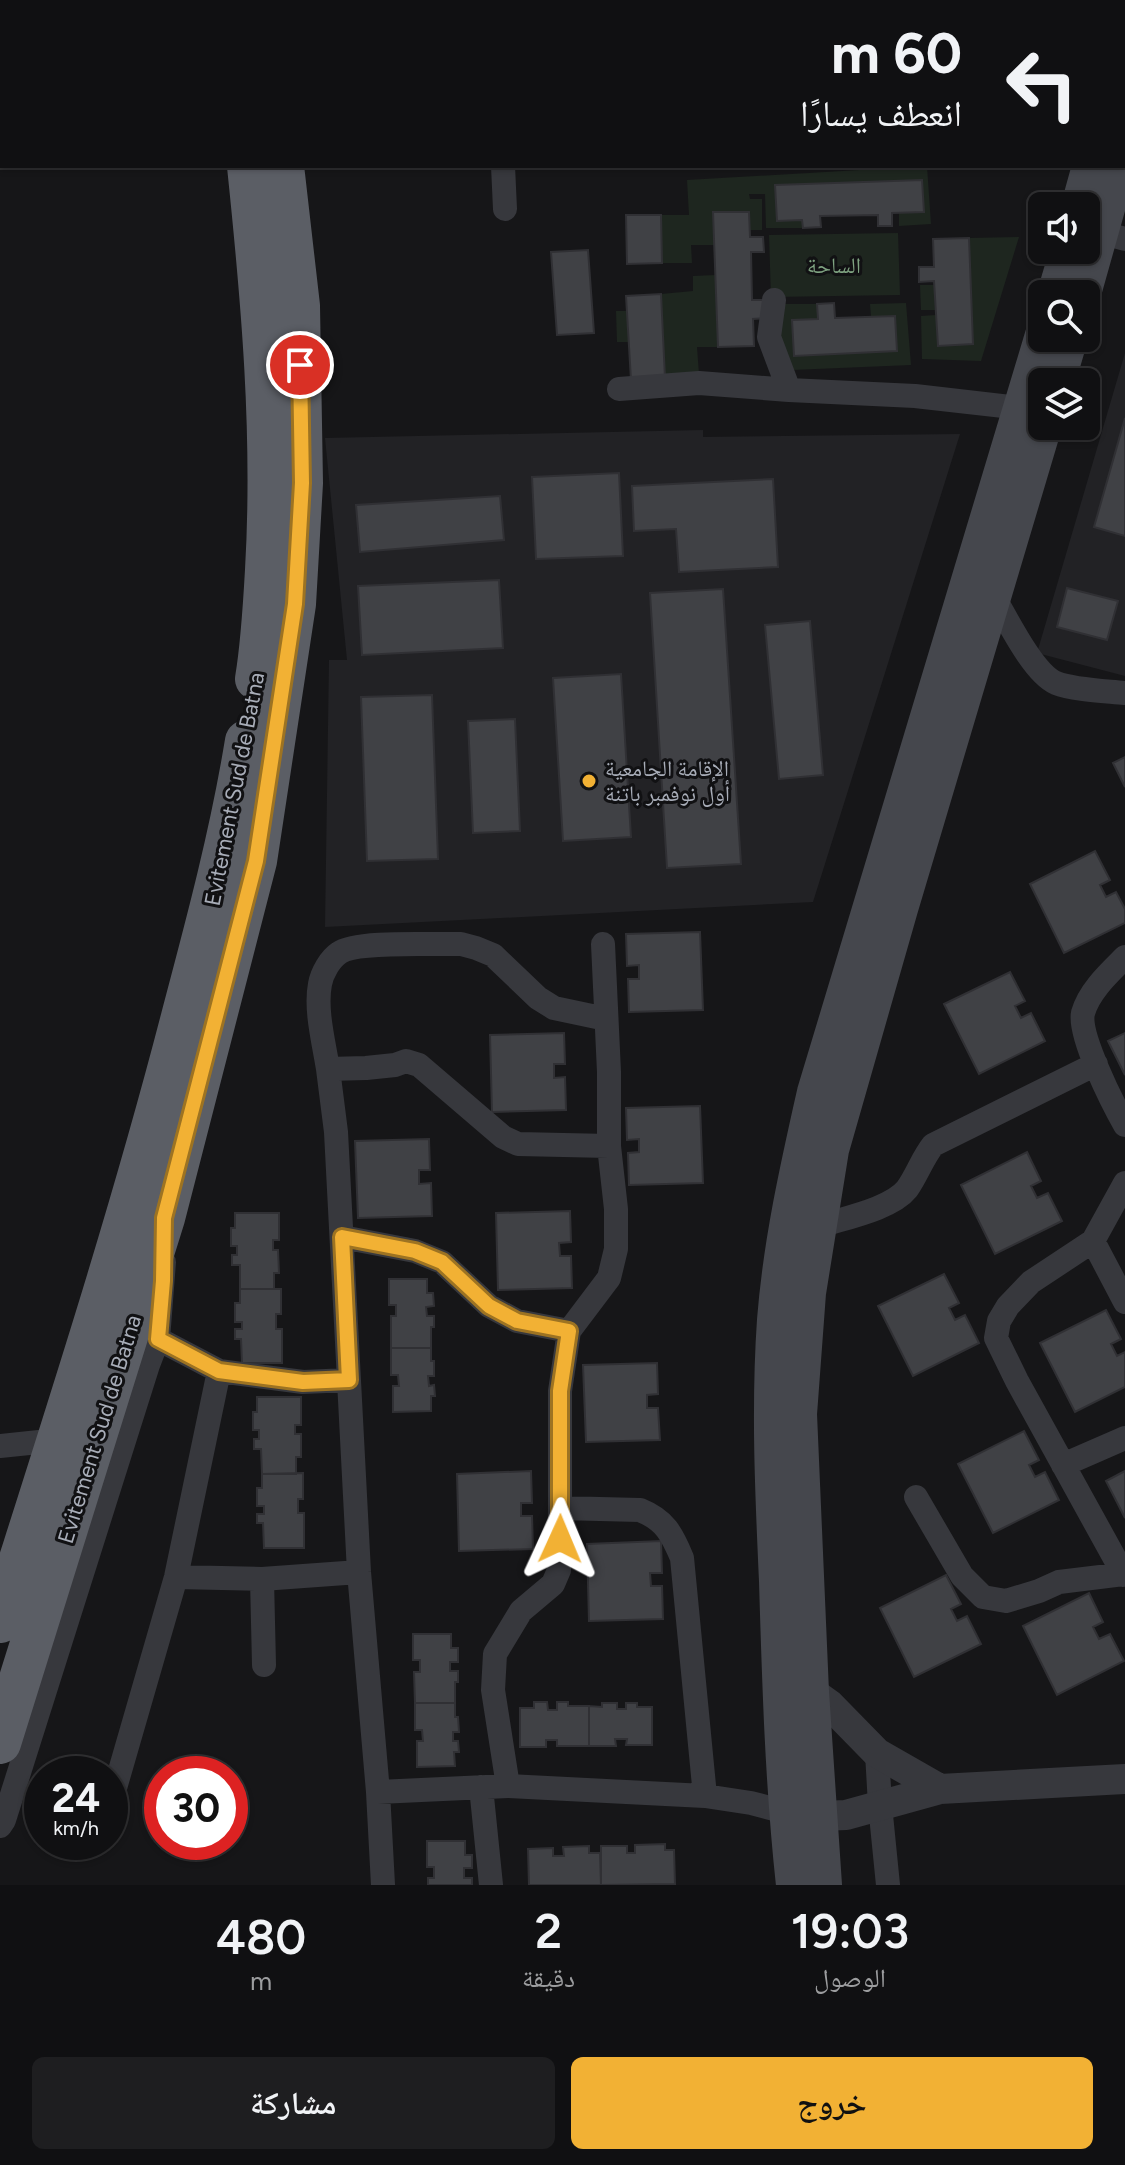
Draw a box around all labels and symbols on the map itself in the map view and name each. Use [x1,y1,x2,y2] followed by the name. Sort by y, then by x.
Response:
[807,252,861,279] park label: الساحة
[266,331,334,399] pin
[199,670,270,908] street label: Evitement Sud de Batna
[605,755,730,807] place label: الإقامة الجامعية أول نوفمبر باتنة
[580,772,598,790] marker: الإقامة الجامعية أول نوفمبر باتنة
[52,1312,147,1547] street label: Evitement Sud de Batna
[518,1497,602,1581] position arrow
[144,1756,248,1860] speed limit sign: 30

